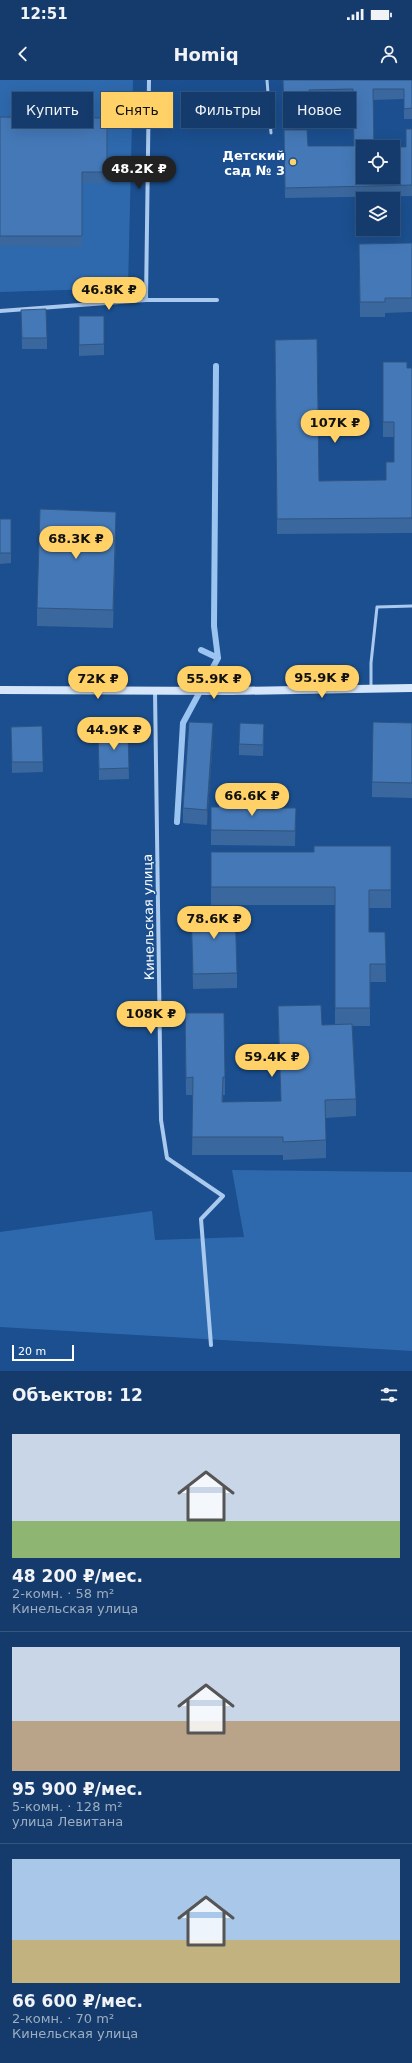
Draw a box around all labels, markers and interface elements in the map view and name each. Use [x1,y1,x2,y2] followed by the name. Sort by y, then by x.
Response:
[20,5,68,23] text: 12:51
[12,43,34,65] icon: back
[378,43,400,65] icon: person
[173,44,239,65] text: Homiq
[12,92,93,128] chip: Купить
[101,92,173,128] chip: Снять
[181,92,275,128] chip: Фильтры
[283,92,356,128] chip: Новое
[356,140,400,236] map controls
[356,140,400,184] button: locate
[222,148,285,178] place label: Детский сад № 3
[102,156,176,190] pin: 48.2K ₽
[288,157,298,167] marker: Детский сад № 3
[111,161,167,176] text: 48.2K ₽
[356,192,400,236] button: layers
[72,277,146,311] pin: 46.8K ₽
[81,282,137,297] text: 46.8K ₽
[302,410,368,444] pin: 107K ₽
[310,415,360,430] text: 107K ₽
[39,526,113,560] pin: 68.3K ₽
[48,531,104,546] text: 68.3K ₽
[285,665,359,699] pin: 95.9K ₽
[70,666,126,700] pin: 72K ₽
[177,666,251,700] pin: 55.9K ₽
[294,670,350,685] text: 95.9K ₽
[77,671,119,686] text: 72K ₽
[186,671,242,686] text: 55.9K ₽
[77,717,151,751] pin: 44.9K ₽
[86,722,142,737] text: 44.9K ₽
[215,783,289,817] pin: 66.6K ₽
[224,788,280,803] text: 66.6K ₽
[140,854,157,980] street label: Кинельская улица
[177,906,251,940] pin: 78.6K ₽
[186,911,242,926] text: 78.6K ₽
[118,1001,184,1035] pin: 108K ₽
[126,1006,176,1021] text: 108K ₽
[235,1044,309,1078] pin: 59.4K ₽
[244,1049,300,1064] text: 59.4K ₽
[12,1343,74,1362] scale bar
[18,1345,46,1358] text: 20 m
[378,1384,400,1406] icon: filters
[12,1385,143,1405] text: Объектов: 12
[170,1460,242,1532] icon: home
[12,1566,143,1586] text: 48 200 ₽/мес.
[12,1586,114,1601] text: 2-комн. · 58 m²
[12,1601,138,1616] text: Кинельская улица
[170,1673,242,1745] icon: home
[12,1779,143,1799] text: 95 900 ₽/мес.
[12,1799,122,1814] text: 5-комн. · 128 m²
[12,1814,123,1829] text: улица Левитана
[170,1885,242,1957] icon: home
[12,1991,143,2011] text: 66 600 ₽/мес.
[12,2011,114,2026] text: 2-комн. · 70 m²
[12,2026,138,2041] text: Кинельская улица

